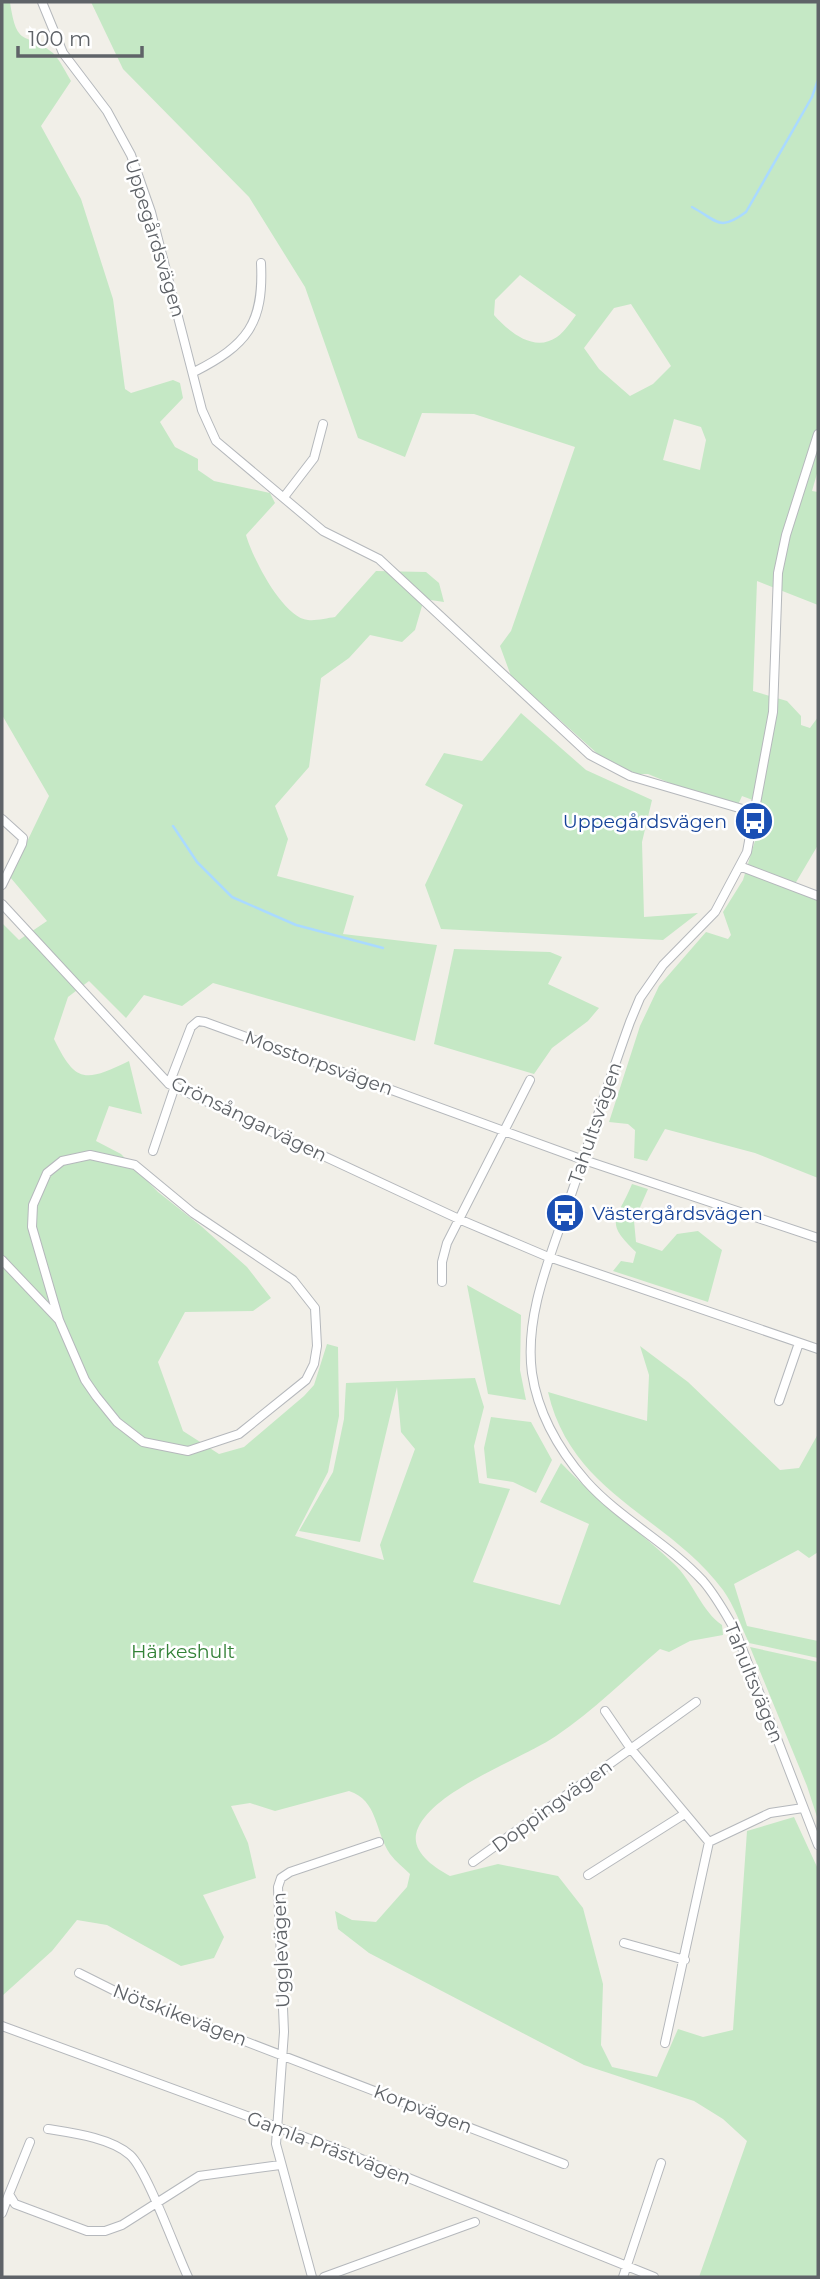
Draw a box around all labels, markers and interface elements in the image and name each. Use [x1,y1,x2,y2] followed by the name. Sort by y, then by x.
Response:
[18,14,142,58] scale bar
[28,26,91,51] text: 100 m
[120,156,190,320] street label: Uppegårdsvägen
[733,800,775,842] bus stop icon: Uppegårdsvägen
[563,810,727,833] place label: Uppegårdsvägen
[242,1026,396,1100] street label: Mosstorpsvägen
[563,1059,627,1187] street label: Tahultsvägen
[167,1071,331,1167] street label: Grönsångarvägen
[544,1192,586,1234] bus stop icon: Västergårdsvägen
[592,1202,763,1225] place label: Västergårdsvägen
[719,1620,789,1746] street label: Tahultsvägen
[131,1640,235,1663] park label: Härkeshult
[487,1755,617,1857] street label: Doppingvägen
[267,1892,295,2008] street label: Ugglevägen
[110,1979,250,2051] street label: Nötskikevägen
[371,2080,475,2138] street label: Korpvägen
[244,2106,414,2190] street label: Gamla Prästvägen

